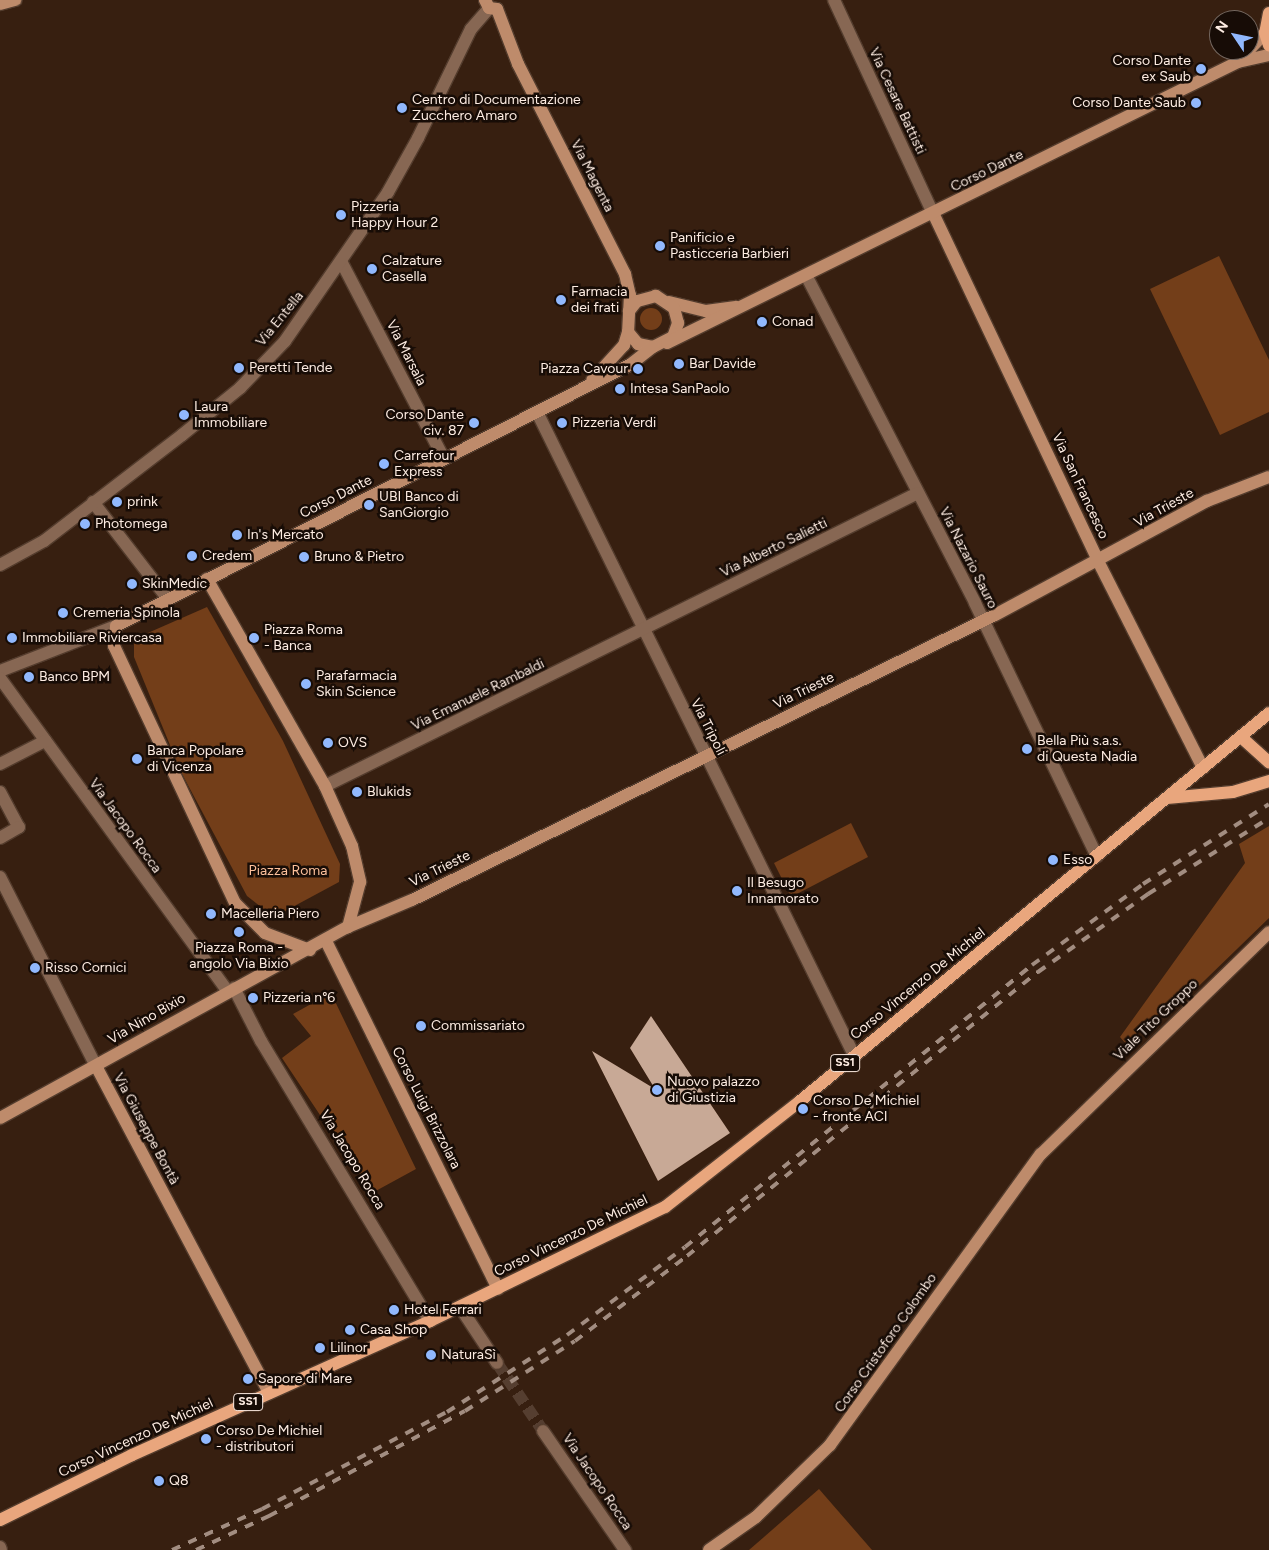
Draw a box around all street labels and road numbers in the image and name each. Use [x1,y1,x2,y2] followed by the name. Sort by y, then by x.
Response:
[865,45,929,157] street label: Via Cesare Battisti
[567,137,617,215] street label: Via Magenta
[948,146,1026,196] street label: Corso Dante
[253,288,307,350] street label: Via Entella
[382,317,430,389] street label: Via Marsala
[1048,430,1112,542] street label: Via San Francesco
[297,472,375,522] street label: Corso Dante
[1131,485,1197,531] street label: Via Trieste
[935,505,1001,611] street label: Via Nazario Sauro
[718,515,830,581] street label: Via Alberto Salietti
[409,655,547,735] street label: Via Emanuele Rambaldi
[771,669,837,713] street label: Via Trieste
[687,696,729,758] street label: Via Tripoli
[85,776,165,876] street label: Via Jacopo Rocca
[407,847,473,891] street label: Via Trieste
[847,924,989,1044] street label: Corso Vincenzo De Michiel
[1111,976,1201,1064] street label: Viale Tito Groppo
[105,990,189,1048] street label: Via Nino Bixio
[388,1044,464,1172] street label: Corso Luigi Brizzolara
[830,1054,860,1072] road number: SS1
[109,1070,183,1188] street label: Via Giuseppe Bontà
[316,1107,388,1213] street label: Via Jacopo Rocca
[492,1192,650,1280] street label: Corso Vincenzo De Michiel
[831,1270,941,1416] street label: Corso Cristoforo Colombo
[233,1392,263,1411] road number: SS1
[56,1395,216,1481] street label: Corso Vincenzo De Michiel
[559,1431,635,1533] street label: Via Jacopo Rocca

